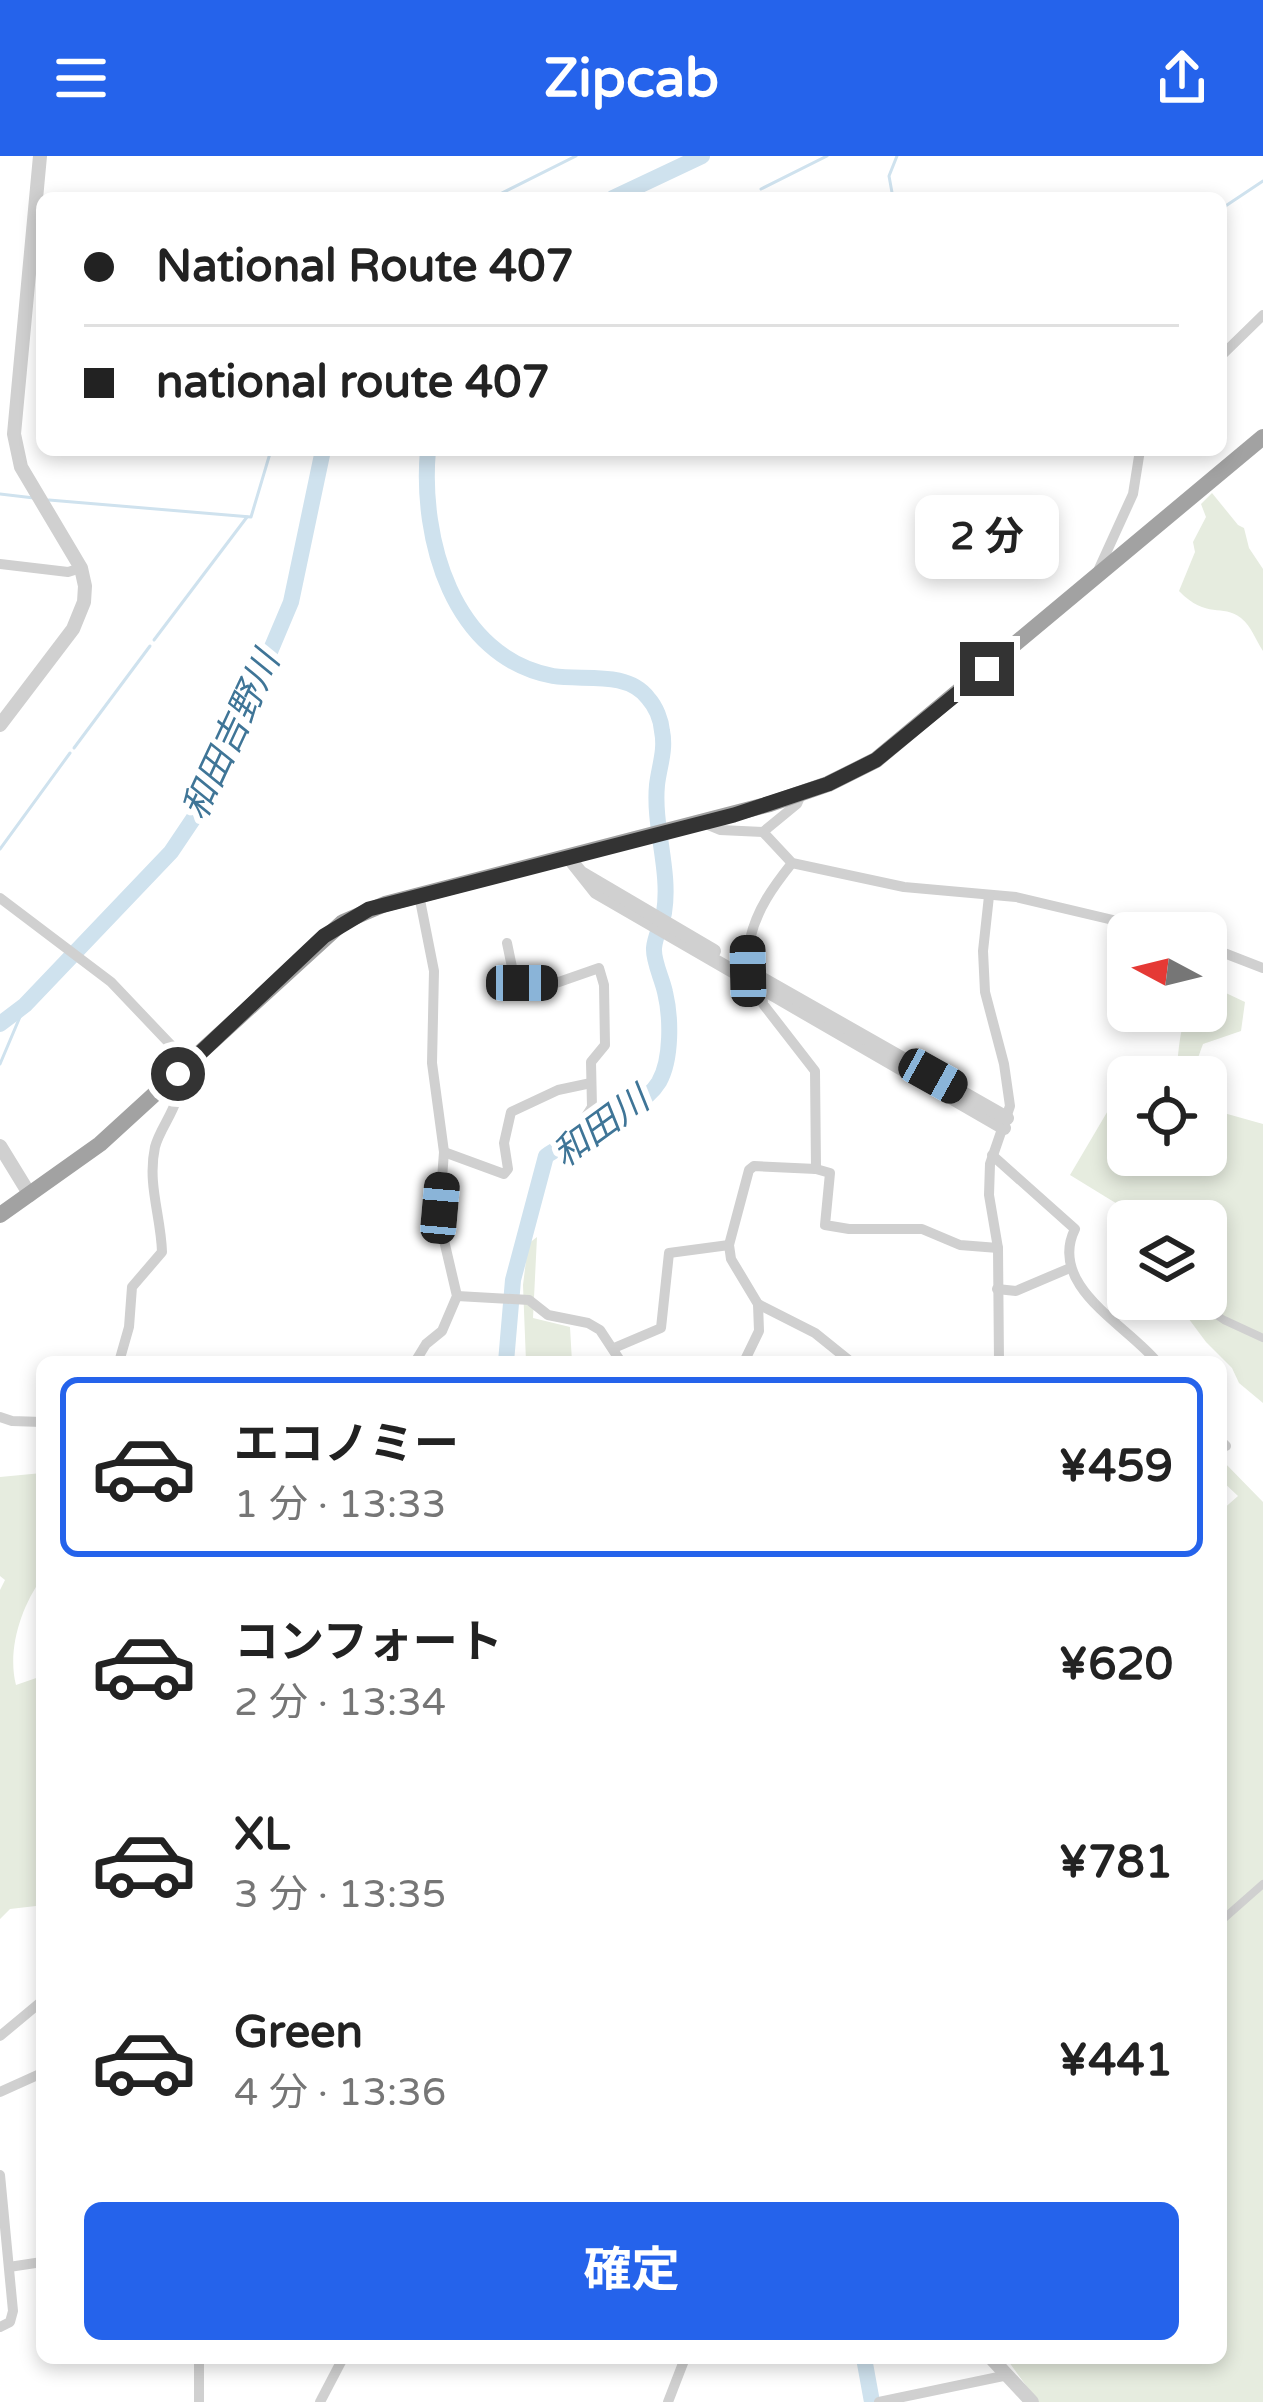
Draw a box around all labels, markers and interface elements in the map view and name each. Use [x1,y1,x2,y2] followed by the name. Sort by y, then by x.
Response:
[48,45,114,111] icon: menu
[1149,45,1215,111] icon: share
[544,46,719,111] text: Zipcab
[156,240,574,294] text: National Route 407
[156,356,550,410] text: national route 407
[915,495,1059,579] callout: 2 分
[950,513,1024,560] text: 2 分
[174,641,291,826] water label: 和田吉野川
[960,642,1014,696] route end
[1107,912,1227,1032] north arrow
[1107,912,1227,1320] map controls
[729,935,767,1007] car
[486,965,558,1001] car
[893,1043,973,1109] car
[151,1047,205,1101] route start
[1107,1056,1227,1176] button: locate
[545,1076,660,1176] water label: 和田川
[419,1171,461,1245] car
[1107,1200,1227,1320] button: layers
[90,1413,198,1521] icon: car
[234,1418,459,1472] text: エコノミー
[1059,1440,1173,1494] text: ¥459
[234,1481,446,1528] text: 1 分 · 13:33
[90,1611,198,1719] icon: car
[234,1616,503,1670] text: コンフォート
[1059,1638,1173,1692] text: ¥620
[234,1679,446,1726] text: 2 分 · 13:34
[234,1808,290,1862] text: XL
[90,1809,198,1917] icon: car
[1059,1836,1173,1890] text: ¥781
[234,1871,446,1918] text: 3 分 · 13:35
[234,2006,363,2060] text: Green
[90,2007,198,2115] icon: car
[1059,2034,1173,2088] text: ¥441
[234,2069,446,2116] text: 4 分 · 13:36
[84,2202,1179,2340] button: 確定

